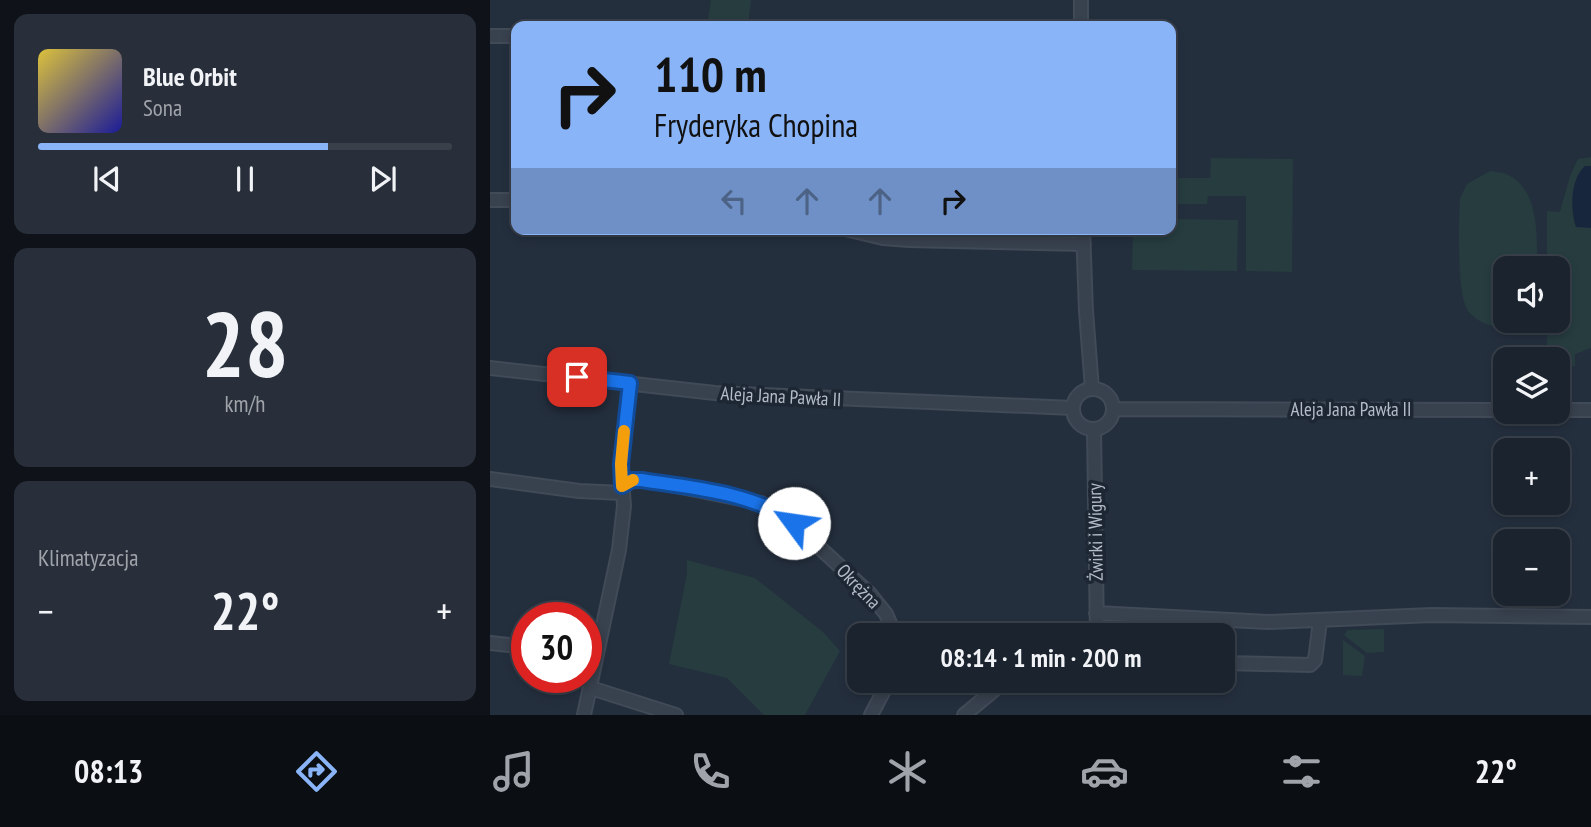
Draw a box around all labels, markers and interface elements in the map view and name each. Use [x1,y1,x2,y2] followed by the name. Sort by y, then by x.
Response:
[654,42,767,106] text: 110 m
[539,49,630,140] icon: right
[143,60,237,93] text: Blue Orbit
[143,93,182,122] text: Sona
[654,104,858,146] text: Fryderyka Chopina
[88,160,126,198] icon: previous
[226,160,264,198] icon: pause
[364,160,402,198] icon: next
[715,182,753,220] icon: left
[788,182,826,220] icon: ahead
[861,182,899,220] icon: ahead
[934,182,972,220] icon: right
[1493,256,1570,606] map controls
[1493,256,1570,333] button: sound
[202,284,289,402] text: 28
[547,347,607,407] pin
[1493,347,1570,424] button: layers
[558,358,596,396] icon: arrive
[720,381,842,411] street label: Aleja Jana Pawła II
[225,389,265,418] text: km/h
[1291,397,1411,421] street label: Aleja Jana Pawła II
[1493,438,1570,515] button: +
[1082,482,1108,581] street label: Żwirki i Wigury
[757,486,831,560] position arrow
[1493,529,1570,606] button: −
[38,543,138,572] text: Klimatyzacja
[832,558,886,614] street label: Okrężna
[211,577,279,644] text: 22°
[38,586,54,635] text: −
[436,586,452,635] text: +
[511,602,602,693] speed limit sign: 30
[941,641,1141,674] text: 08:14 · 1 min · 200 m
[292,747,341,796] icon: directions
[489,747,538,796] icon: music
[686,747,735,796] icon: phone
[883,747,932,796] icon: climate
[1080,747,1129,796] icon: car
[1277,747,1326,796] icon: filters
[74,750,143,792] text: 08:13
[1475,750,1517,792] text: 22°

